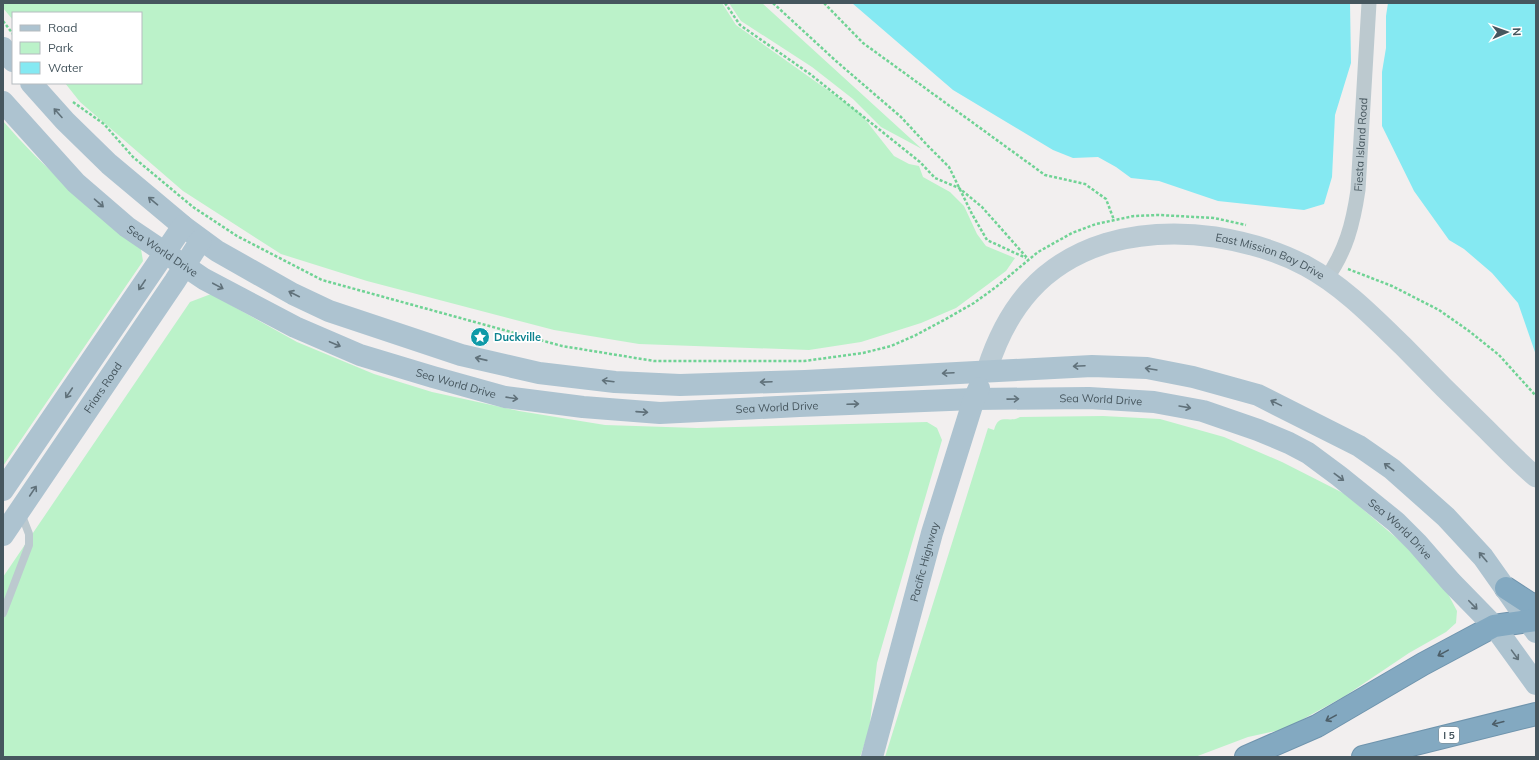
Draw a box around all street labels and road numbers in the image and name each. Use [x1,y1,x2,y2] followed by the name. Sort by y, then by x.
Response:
[1351,97,1370,192] street label: Fiesta Island Road
[124,222,201,280] street label: Sea World Drive
[1214,230,1327,282] street label: East Mission Bay Drive
[81,359,125,416] street label: Friars Road
[414,365,498,401] street label: Sea World Drive
[1059,391,1143,408] street label: Sea World Drive
[735,398,819,416] street label: Sea World Drive
[1365,495,1435,562] street label: Sea World Drive
[907,520,942,603] street label: Pacific Highway
[1439,727,1459,743] road number: I 5

